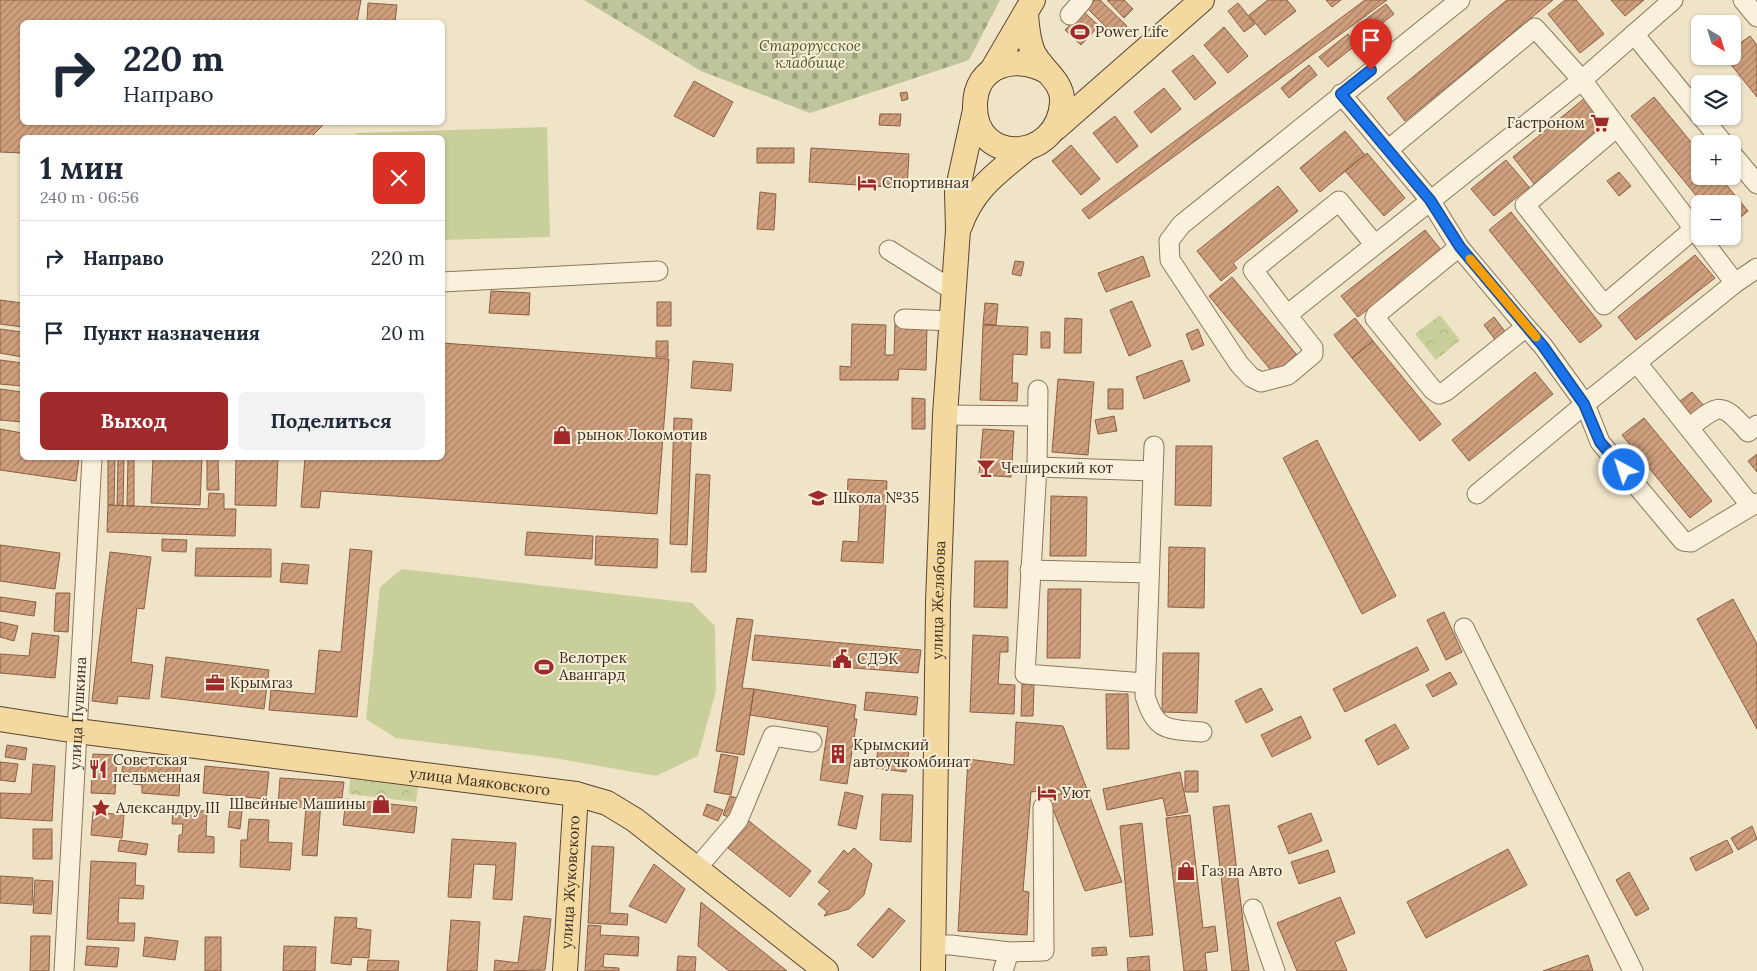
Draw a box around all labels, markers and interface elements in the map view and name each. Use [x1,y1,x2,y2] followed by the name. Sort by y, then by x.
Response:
[1691,15,1741,65] north arrow
[1691,15,1741,245] map controls
[1350,19,1392,70] pin
[1069,21,1091,43] sports icon: Power Life
[1095,22,1169,41] place label: Power Life
[1357,26,1385,54] icon: arrive
[123,36,224,81] text: 220 m
[759,36,861,72] park label: Старорусское кладбище
[40,40,105,105] icon: right
[1691,75,1741,125] button: layers
[123,80,214,108] text: Направо
[1589,112,1611,134] supermarket icon: Гастроном
[1507,113,1585,132] place label: Гастроном
[1691,135,1741,185] button: +
[40,149,124,187] text: 1 мин
[373,152,425,204] button: close
[856,172,878,194] hotel icon: Спортивная
[882,173,969,192] place label: Спортивная
[40,187,139,207] text: 240 m · 06:56
[1691,195,1741,245] button: −
[40,244,68,272] icon: right
[83,246,164,270] text: Направо
[371,246,425,270] text: 220 m
[40,319,68,347] icon: arrive
[83,321,260,345] text: Пункт назначения
[381,321,425,345] text: 20 m
[40,392,228,450] button: Выход
[238,392,425,450] button: Поделиться
[551,424,573,446] shop icon: рынок Локомотив
[577,425,708,444] place label: рынок Локомотив
[1597,443,1649,495] position arrow
[975,457,997,479] bar icon: Чеширский кот
[1001,458,1114,477] place label: Чеширский кот
[807,487,829,509] school or university icon: Школа №35
[833,488,919,507] place label: Школа №35
[927,540,949,660] street label: улица Желябова
[558,648,627,684] place label: Велотрек Авангард
[831,648,853,670] public building icon: СДЭК
[857,649,899,668] place label: СДЭК
[65,656,90,770] street label: улица Пушкина
[533,656,555,678] sports icon: Велотрек Авангард
[204,672,226,694] office icon: Крымгаз
[230,673,293,692] place label: Крымгаз
[853,735,971,771] place label: Крымский автоучкомбинат
[827,743,849,765] building icon: Крымский автоучкомбинат
[113,750,201,786] place label: Советская пельменная
[87,758,109,780] restaurant icon: Советская пельменная
[409,763,552,800] street label: улица Маяковского
[1036,782,1058,804] hotel icon: Уют
[1061,783,1091,802] place label: Уют
[370,793,392,815] shop icon: Швейные Машины
[229,794,366,813] place label: Швейные Машины
[90,797,112,819] place icon: Александру III
[115,798,220,817] place label: Александру III
[556,815,584,949] street label: улица Жуковского
[1175,860,1197,882] shop icon: Газ на Авто
[1201,861,1282,880] place label: Газ на Авто

